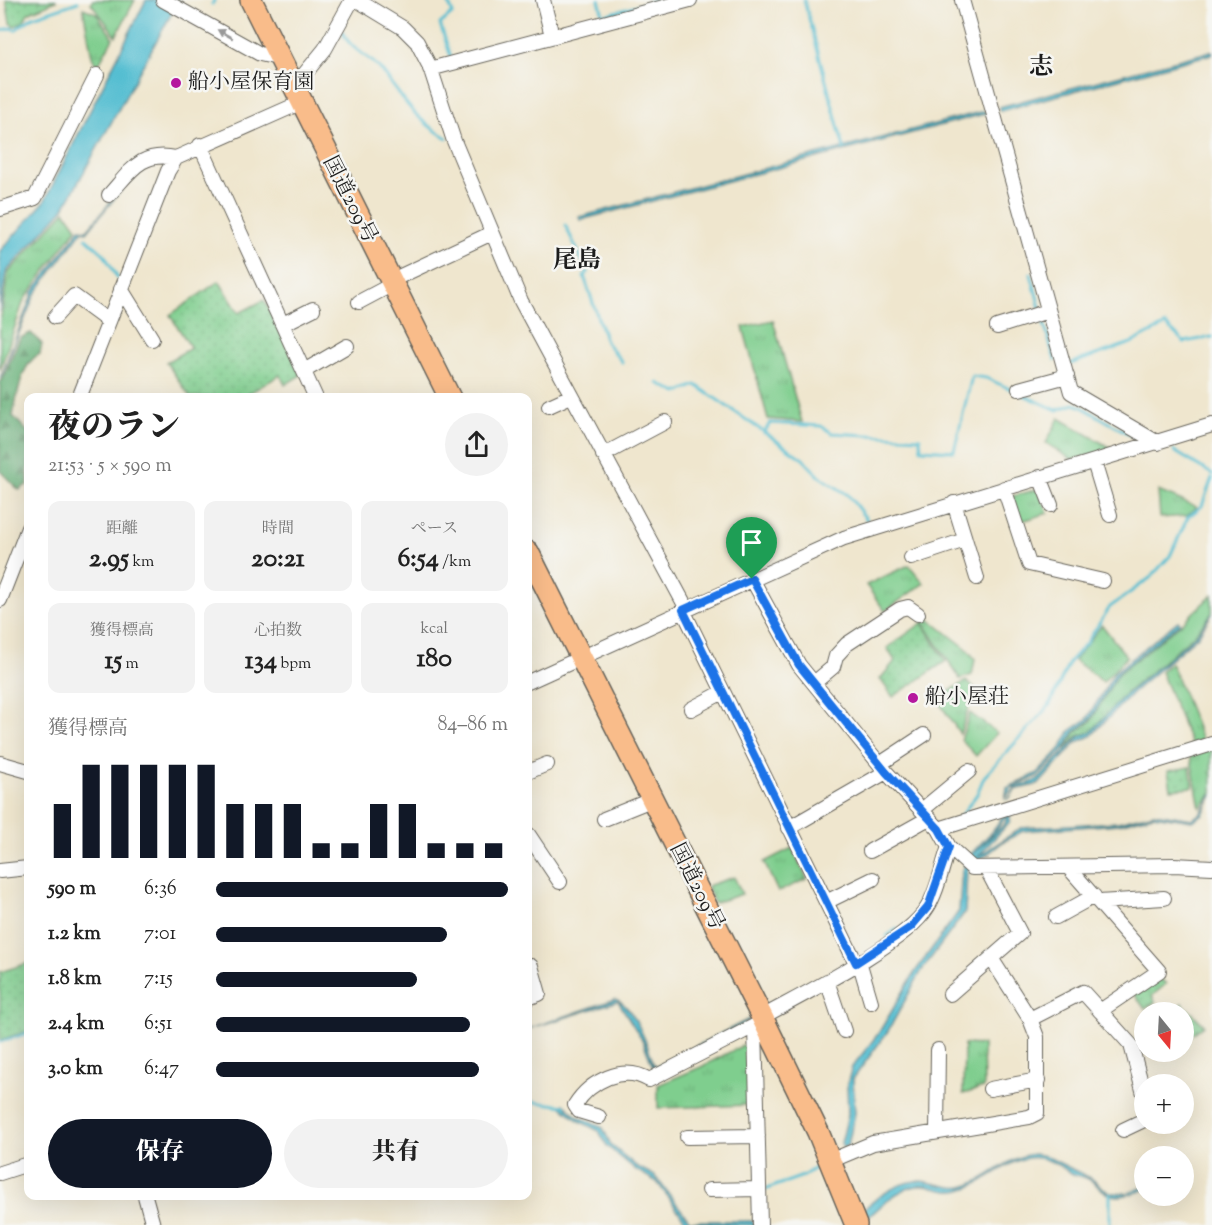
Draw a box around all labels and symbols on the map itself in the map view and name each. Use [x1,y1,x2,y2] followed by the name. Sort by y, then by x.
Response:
[216,29,233,39] one-way arrow
[1029,51,1053,85] district label: 志
[188,68,314,98] place label: 船小屋保育園
[169,76,183,90] marker: 船小屋保育園
[314,151,384,249] street label: 国道209号
[553,244,601,278] district label: 尾島
[726,517,777,579] pin
[925,683,1009,713] place label: 船小屋荘
[906,691,920,705] marker: 船小屋荘
[661,838,731,936] street label: 国道209号
[1134,1002,1194,1062] north arrow

